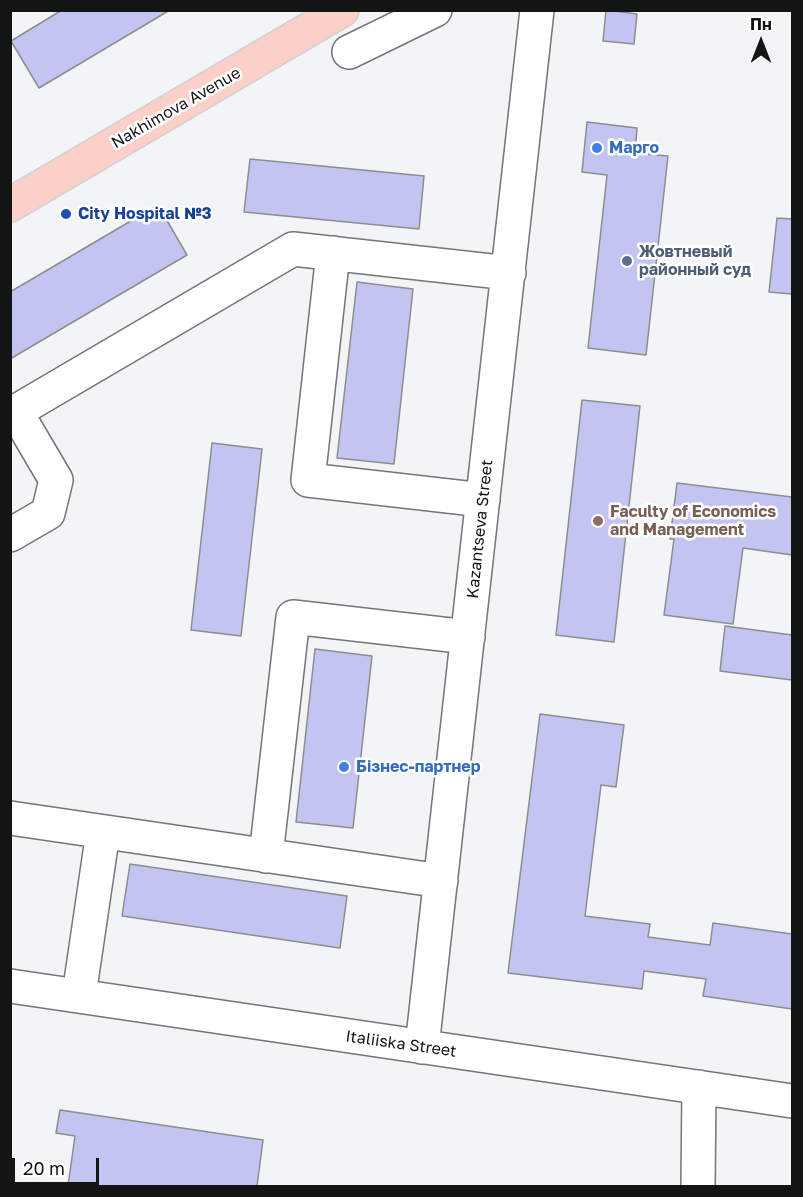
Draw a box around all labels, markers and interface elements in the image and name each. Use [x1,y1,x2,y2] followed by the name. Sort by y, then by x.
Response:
[731,12,791,72] north arrow
[750,14,772,34] text: Пн
[108,63,244,153] street label: Nakhimova Avenue
[609,138,659,158] place label: Марго
[590,141,604,155] marker: Марго
[78,204,211,224] place label: City Hospital №3
[59,207,73,221] marker: City Hospital №3
[639,242,751,280] place label: Жовтневый районный суд
[620,254,634,268] marker: Жовтневый районный суд
[463,459,497,599] street label: Kazantseva Street
[610,502,776,540] place label: Faculty of Economics and Management
[591,514,605,528] marker: Faculty of Economics and Management
[356,757,481,777] place label: Бізнес-партнер
[337,760,351,774] marker: Бізнес-партнер
[344,1027,458,1061] street label: Italiiska Street
[15,1146,102,1184] scale bar
[23,1157,65,1179] text: 20 m

